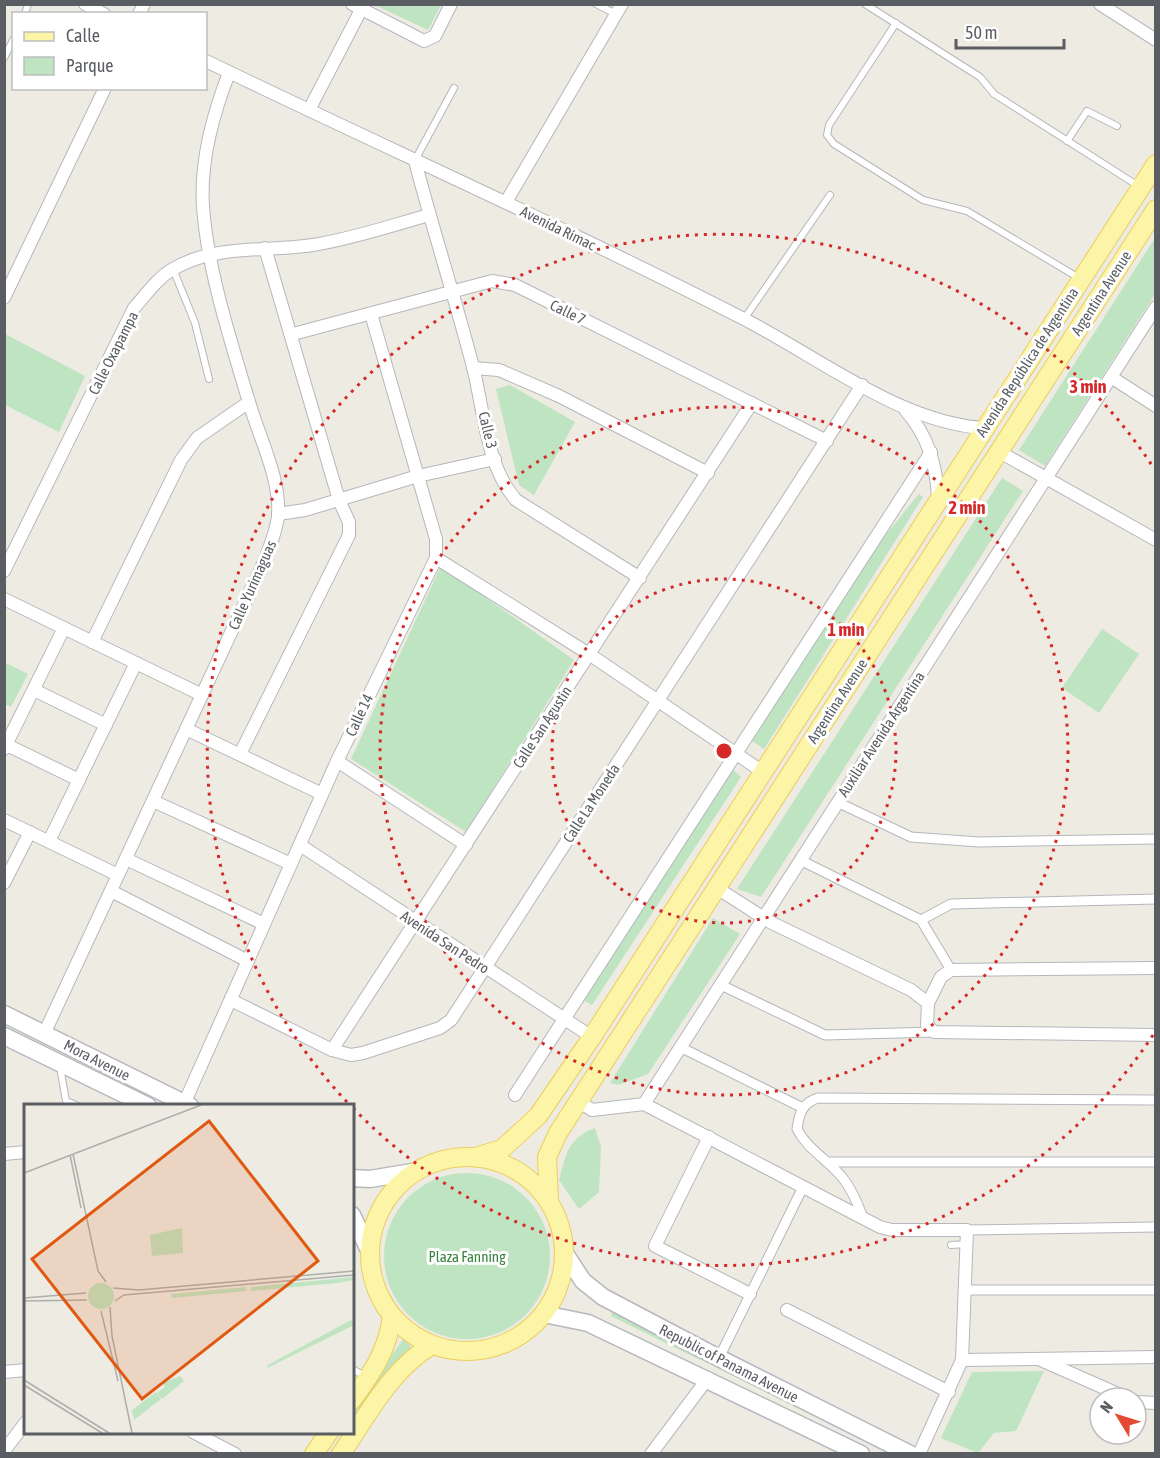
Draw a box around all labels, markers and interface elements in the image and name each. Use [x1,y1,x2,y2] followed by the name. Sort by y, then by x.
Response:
[12,12,207,90] legend
[956,12,1064,50] scale bar
[965,22,997,43] text: 50 m
[66,25,100,46] text: Calle
[66,55,114,76] text: Parque
[518,203,599,254] street label: Avenida Rímac
[1067,247,1135,338] street label: Argentina Avenue
[972,284,1082,440] street label: Avenida República de Argentina
[547,296,589,328] street label: Calle 7
[85,309,141,397] street label: Calle Oxapampa
[1070,376,1107,397] text: 3 min
[475,410,501,450] street label: Calle 3
[949,497,986,518] text: 2 min
[225,538,279,632] street label: Calle Yurimaguas
[828,619,865,640] text: 1 min
[803,655,871,746] street label: Argentina Avenue
[834,668,928,800] street label: Auxiliar Avenida Argentina
[509,683,575,771] street label: Calle San Agustin
[342,691,376,739] street label: Calle 14
[714,741,734,761] centre of rings
[559,760,623,846] street label: Calle La Moneda
[398,907,492,977] street label: Avenida San Pedro
[61,1036,133,1084] street label: Mora Avenue
[24,1104,354,1434] inset map
[428,1248,506,1265] park label: Plaza Fanning
[657,1321,801,1406] street label: Republic of Panama Avenue
[1088,1386,1148,1446] north arrow
[1096,1397,1116,1416] text: N

